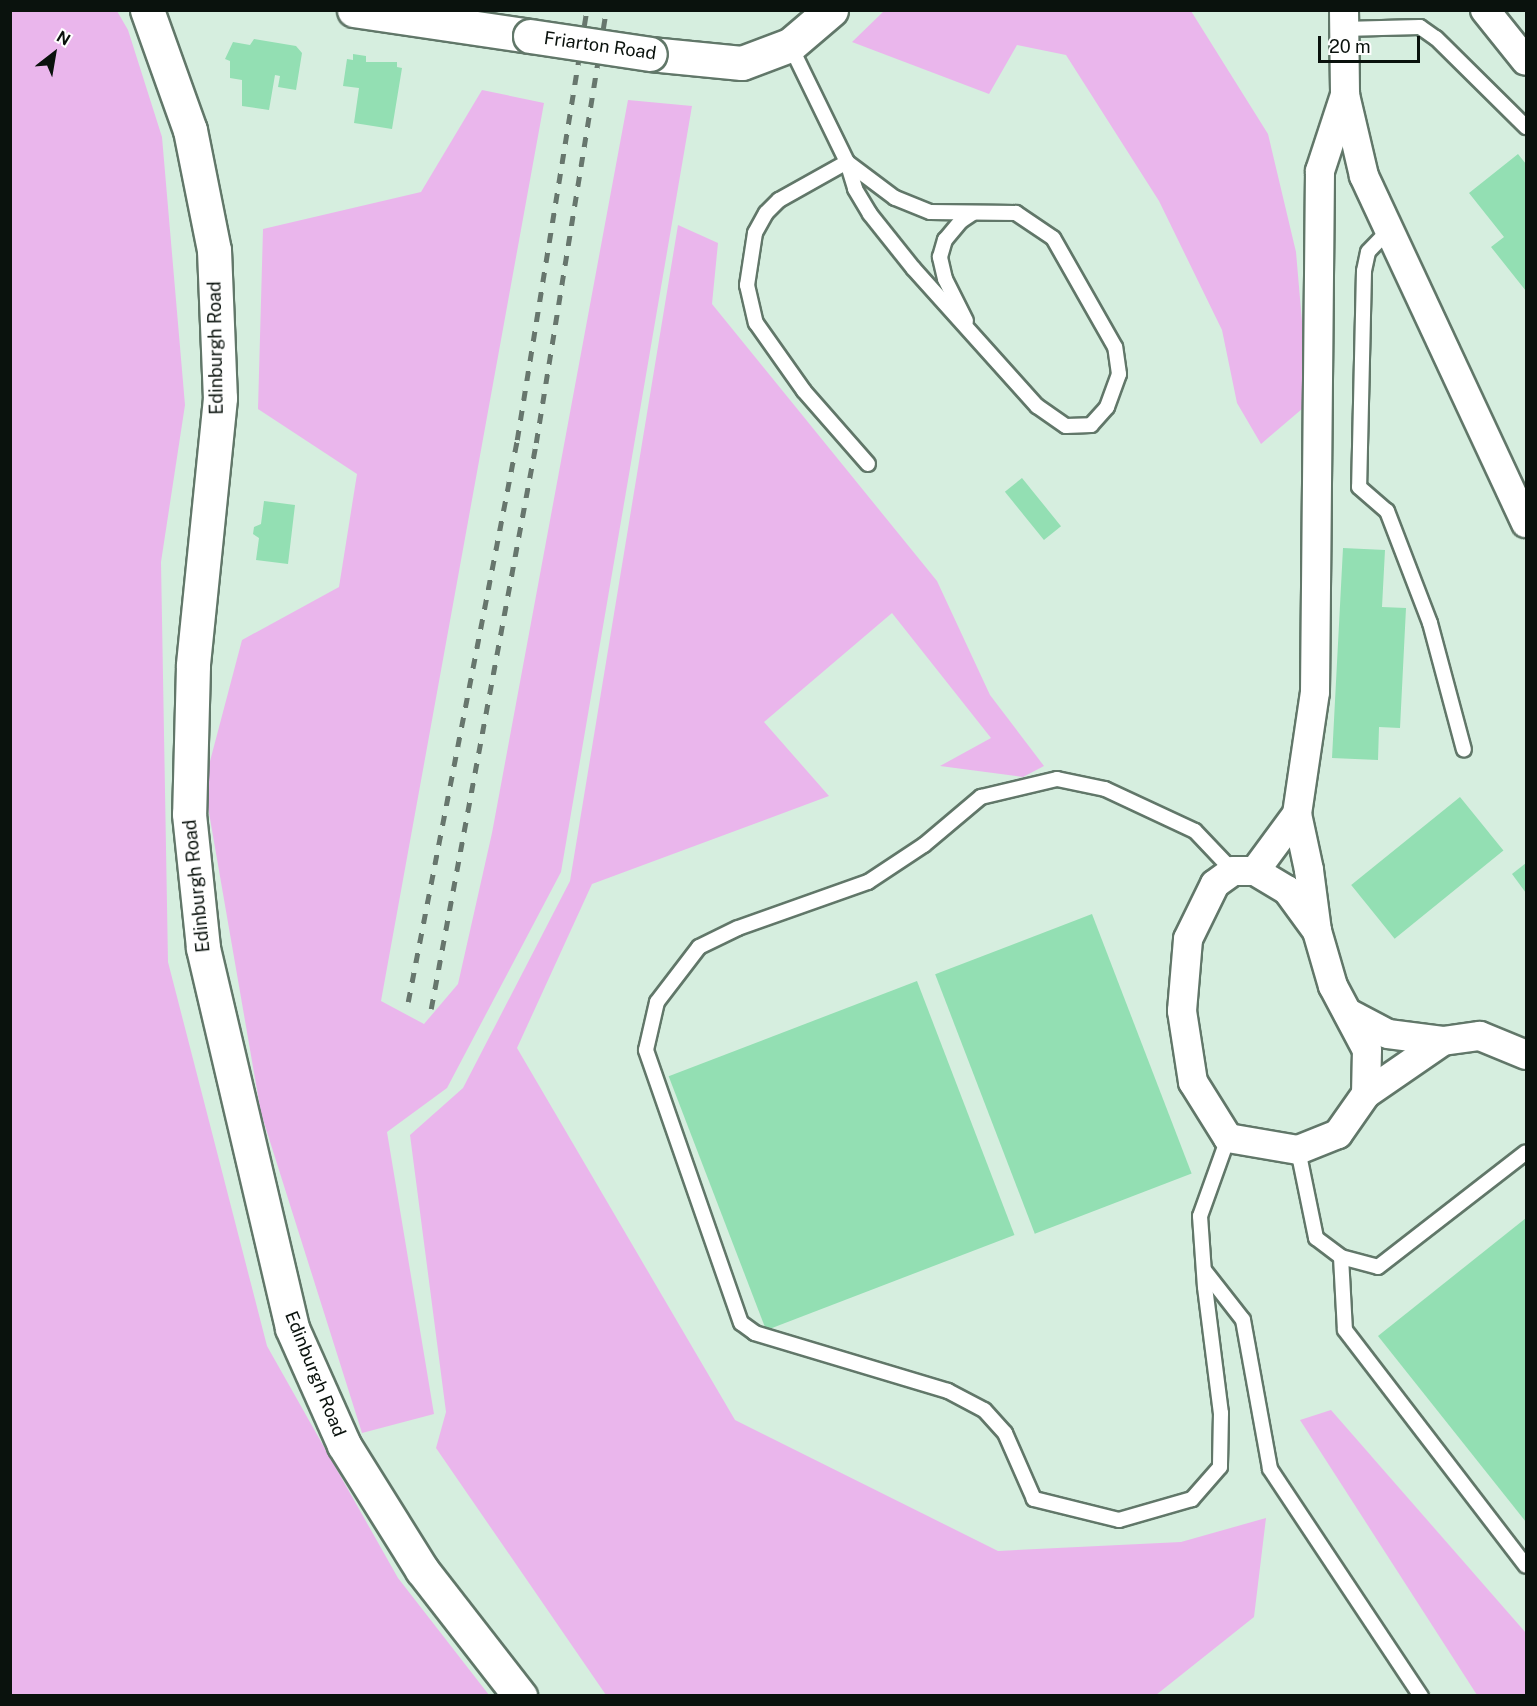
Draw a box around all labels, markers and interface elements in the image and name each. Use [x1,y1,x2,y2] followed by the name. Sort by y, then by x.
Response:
[24,24,84,84] north arrow
[1321,24,1423,62] scale bar
[53,27,74,50] text: N
[542,27,658,65] street label: Friarton Road
[1329,36,1371,57] text: 20 m
[204,281,228,415] street label: Edinburgh Road
[179,819,215,953] street label: Edinburgh Road
[280,1308,350,1440] street label: Edinburgh Road

